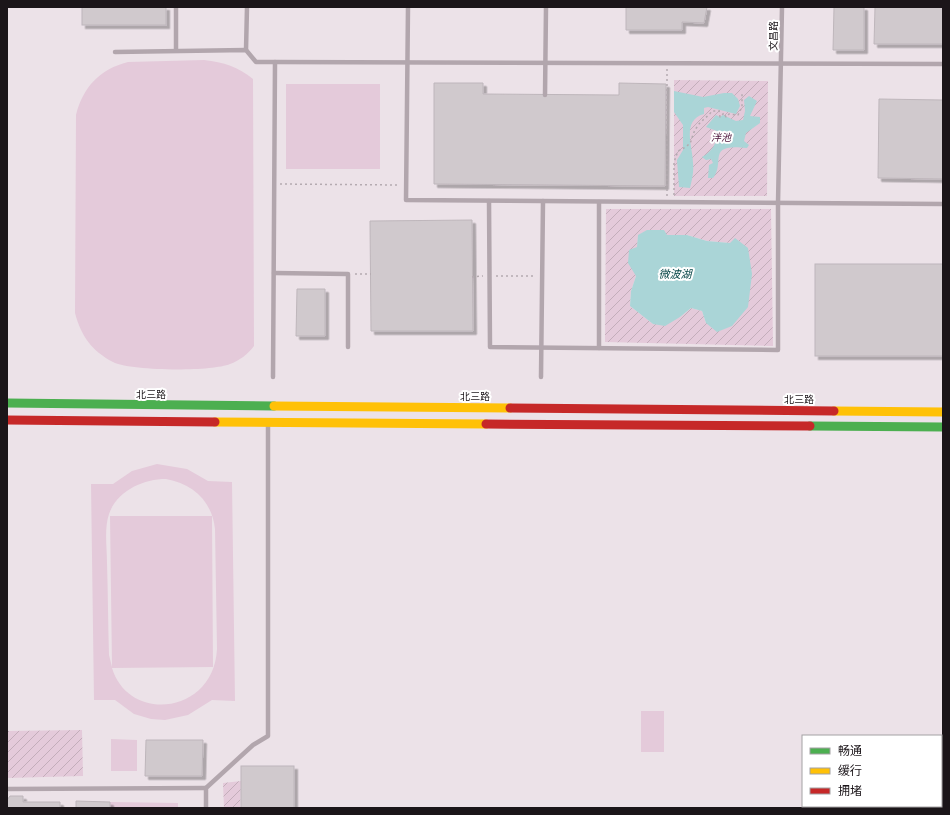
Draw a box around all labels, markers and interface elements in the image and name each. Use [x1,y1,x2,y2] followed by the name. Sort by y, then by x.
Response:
[766,21,780,51] street label: 文昌路
[711,130,732,144] park label: 泮池
[659,266,693,281] water label: 微波湖
[136,387,166,401] street label: 北三路
[460,389,490,403] street label: 北三路
[784,392,814,406] street label: 北三路
[802,735,942,807] legend
[838,742,862,758] text: 畅通
[838,762,862,778] text: 缓行
[838,782,862,798] text: 拥堵

